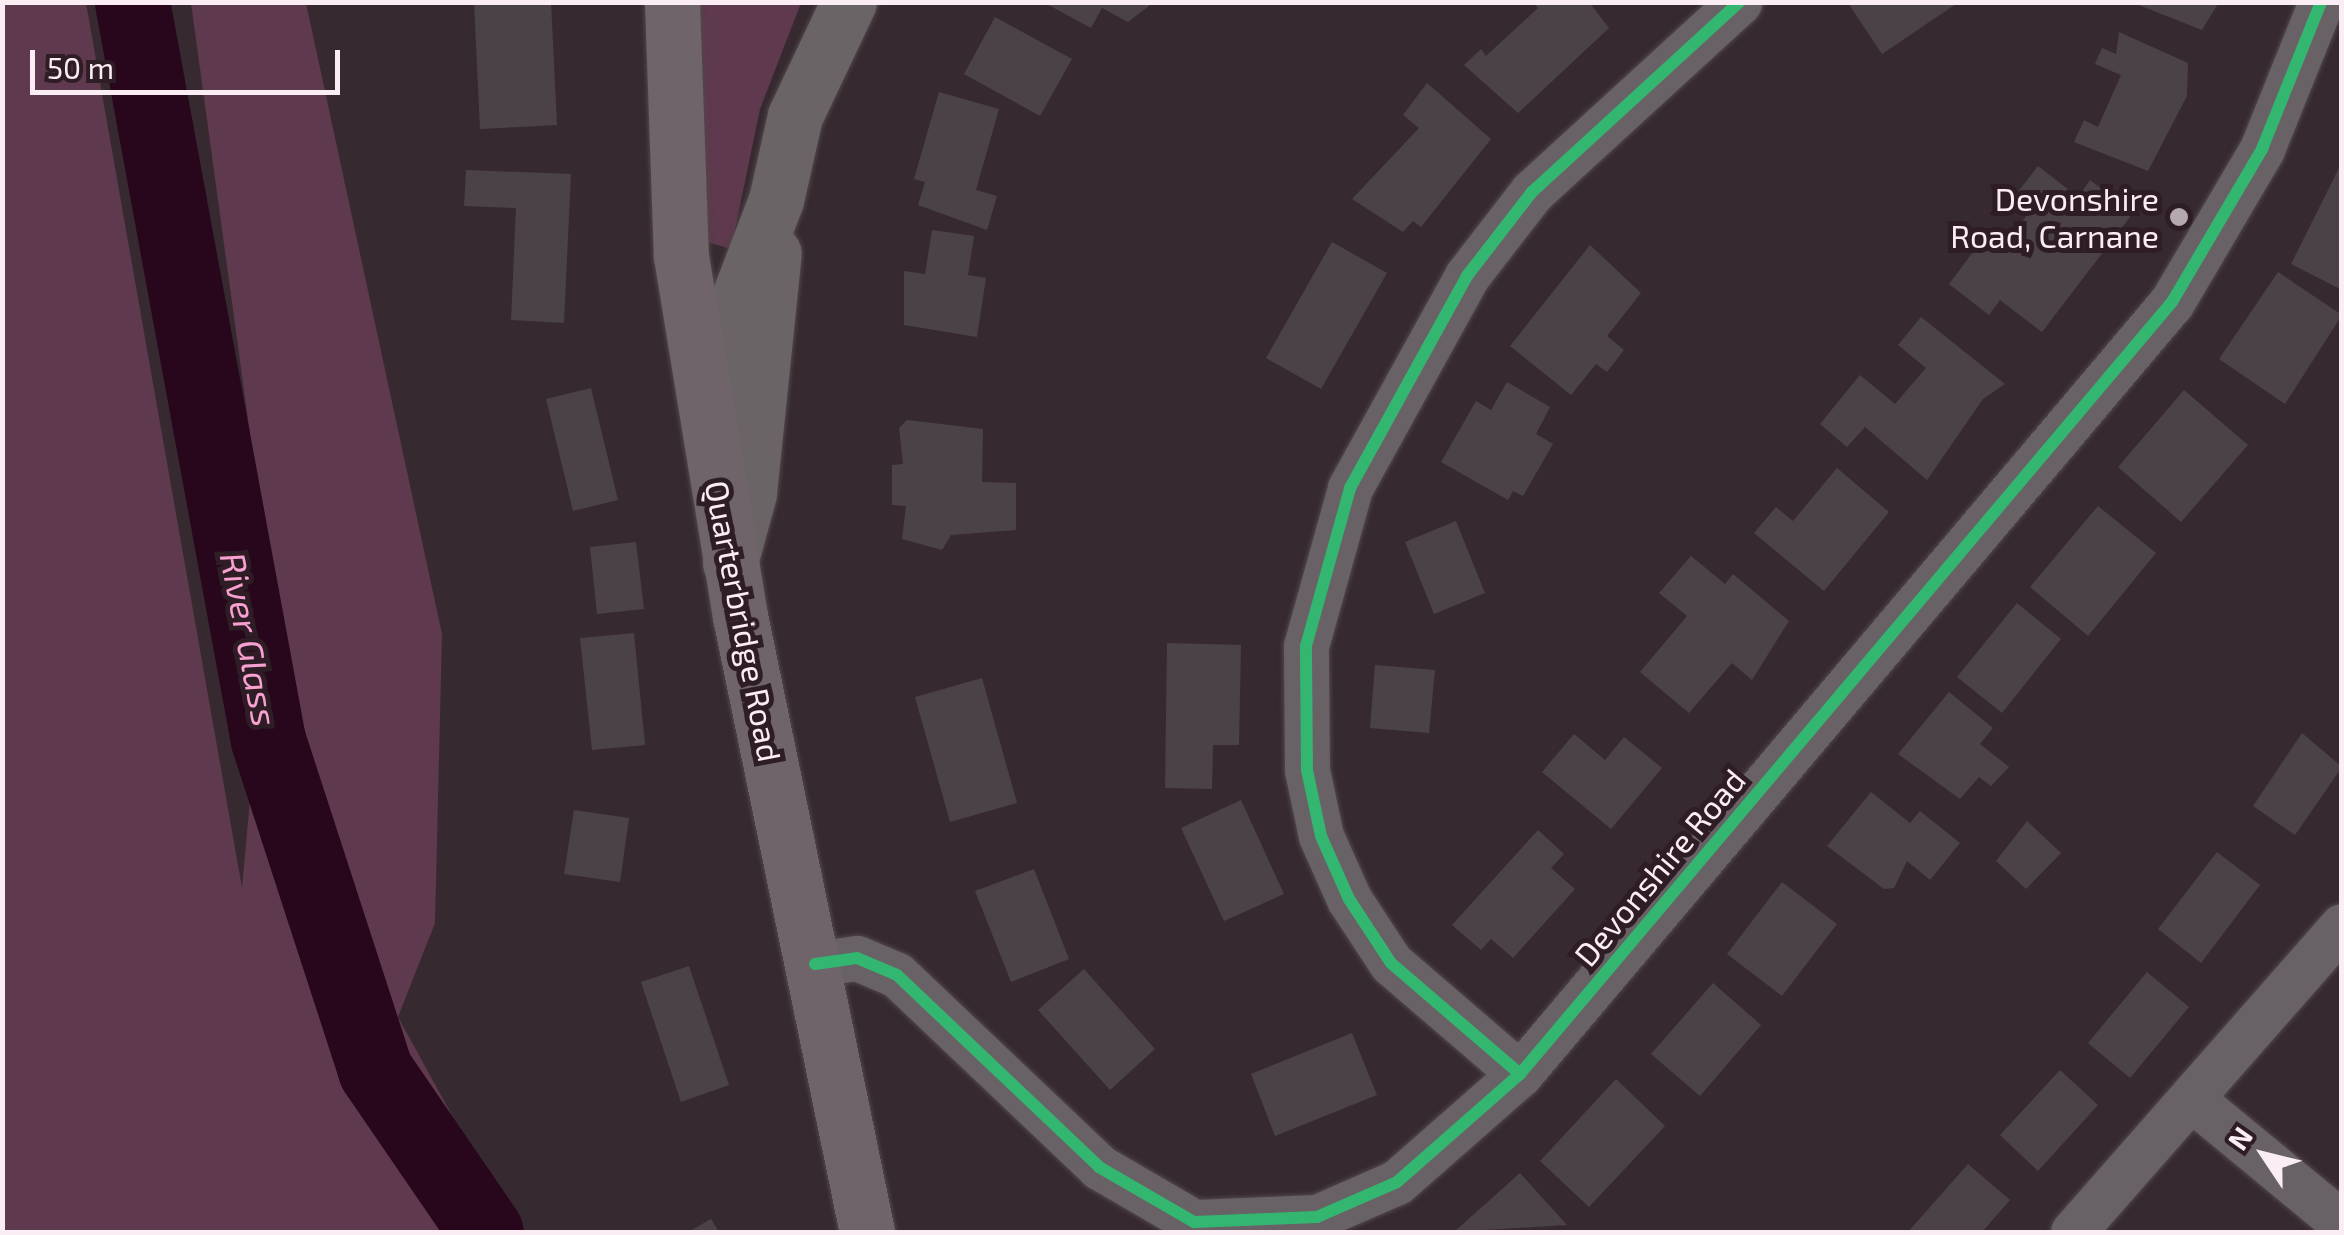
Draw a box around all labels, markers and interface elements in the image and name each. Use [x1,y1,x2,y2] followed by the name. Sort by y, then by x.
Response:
[35,30,345,92] scale bar
[47,49,114,85] text: 50 m
[1950,180,2159,255] place label: Devonshire Road, Carnane
[2168,206,2190,228] marker: Devonshire Road, Carnane
[698,477,790,765] street label: Quarterbridge Road
[213,548,287,730] water label: River Glass
[1566,761,1752,973] street label: Devonshire Road
[2214,1105,2314,1205] north arrow
[2220,1120,2259,1156] text: N

